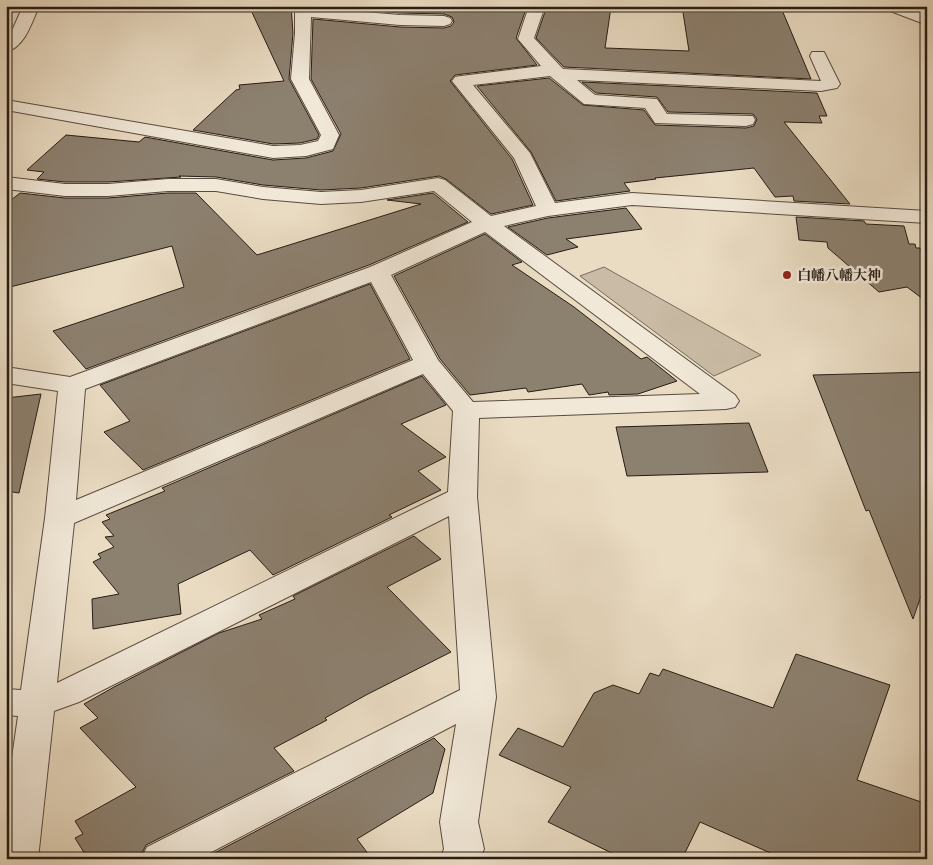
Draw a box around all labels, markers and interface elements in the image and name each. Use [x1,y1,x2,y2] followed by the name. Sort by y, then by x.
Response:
[797,266,881,284] place label: 白幡八幡大神
[781,269,793,281] marker: 白幡八幡大神

